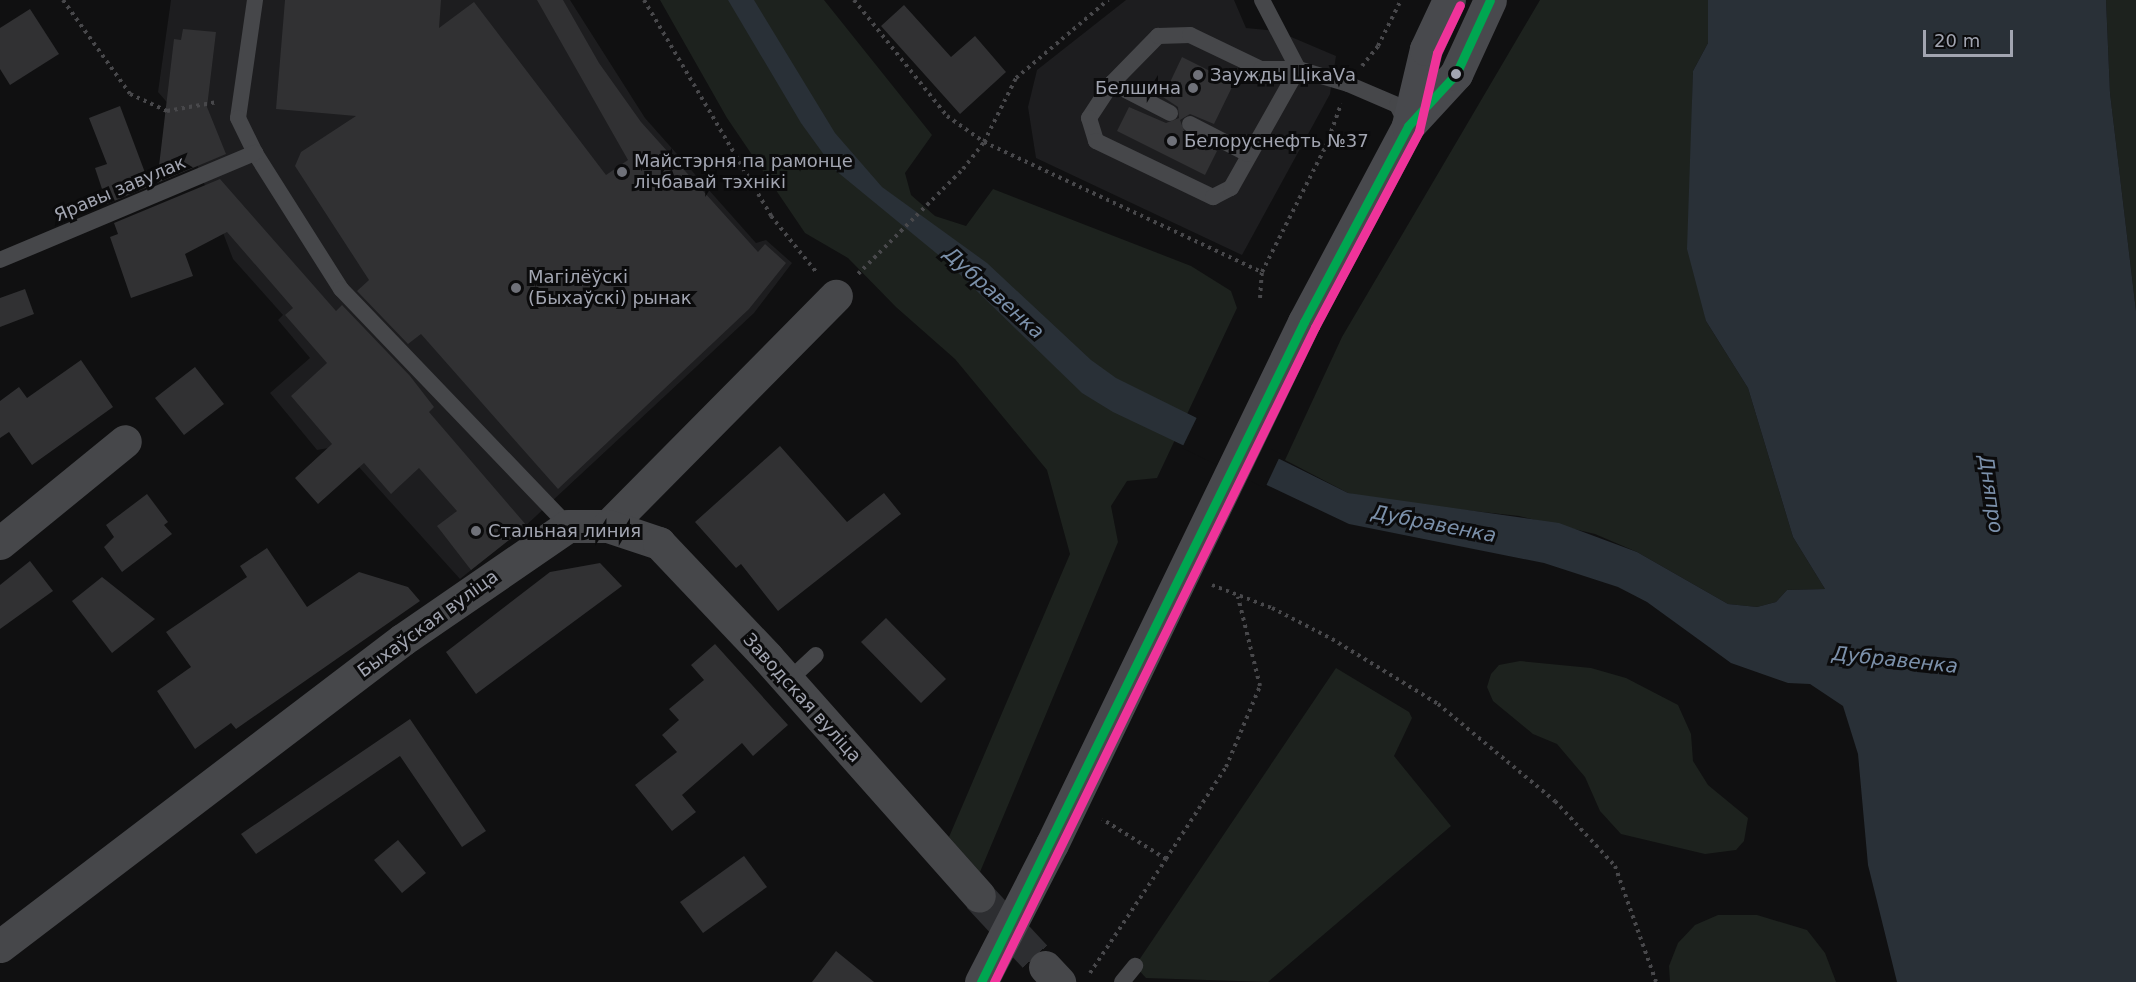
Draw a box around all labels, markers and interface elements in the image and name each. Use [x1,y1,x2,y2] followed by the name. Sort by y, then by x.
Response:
[1926,18,2016,56] scale bar
[1934,30,1980,51] text: 20 m
[1210,64,1356,86] place label: Заужды ЦікаVа
[1191,68,1205,82] marker: Заужды ЦікаVа
[1450,68,1462,80] unlabelled marker
[1095,77,1181,99] place label: Белшина
[1186,81,1200,95] marker: Белшина
[1184,130,1369,152] place label: Белоруснефть №37
[1165,134,1179,148] marker: Белоруснефть №37
[634,151,853,194] place label: Майстэрня па рамонце лічбавай тэхнікі
[51,152,189,226] street label: Яравы завулак
[615,165,629,179] marker: Майстэрня па рамонце лічбавай тэхнікі
[939,242,1049,344] water label: Дубравенка
[528,267,692,310] place label: Магілёўскі (Быхаўскі) рынак
[509,281,523,295] marker: Магілёўскі (Быхаўскі) рынак
[1974,453,2008,535] water label: Дняпро
[1370,500,1498,548] water label: Дубравенка
[488,520,641,542] place label: Стальная линия
[469,524,483,538] marker: Стальная линия
[354,566,502,682] street label: Быхаўская вуліца
[738,629,866,767] street label: Заводская вуліца
[1831,641,1959,679] water label: Дубравенка

